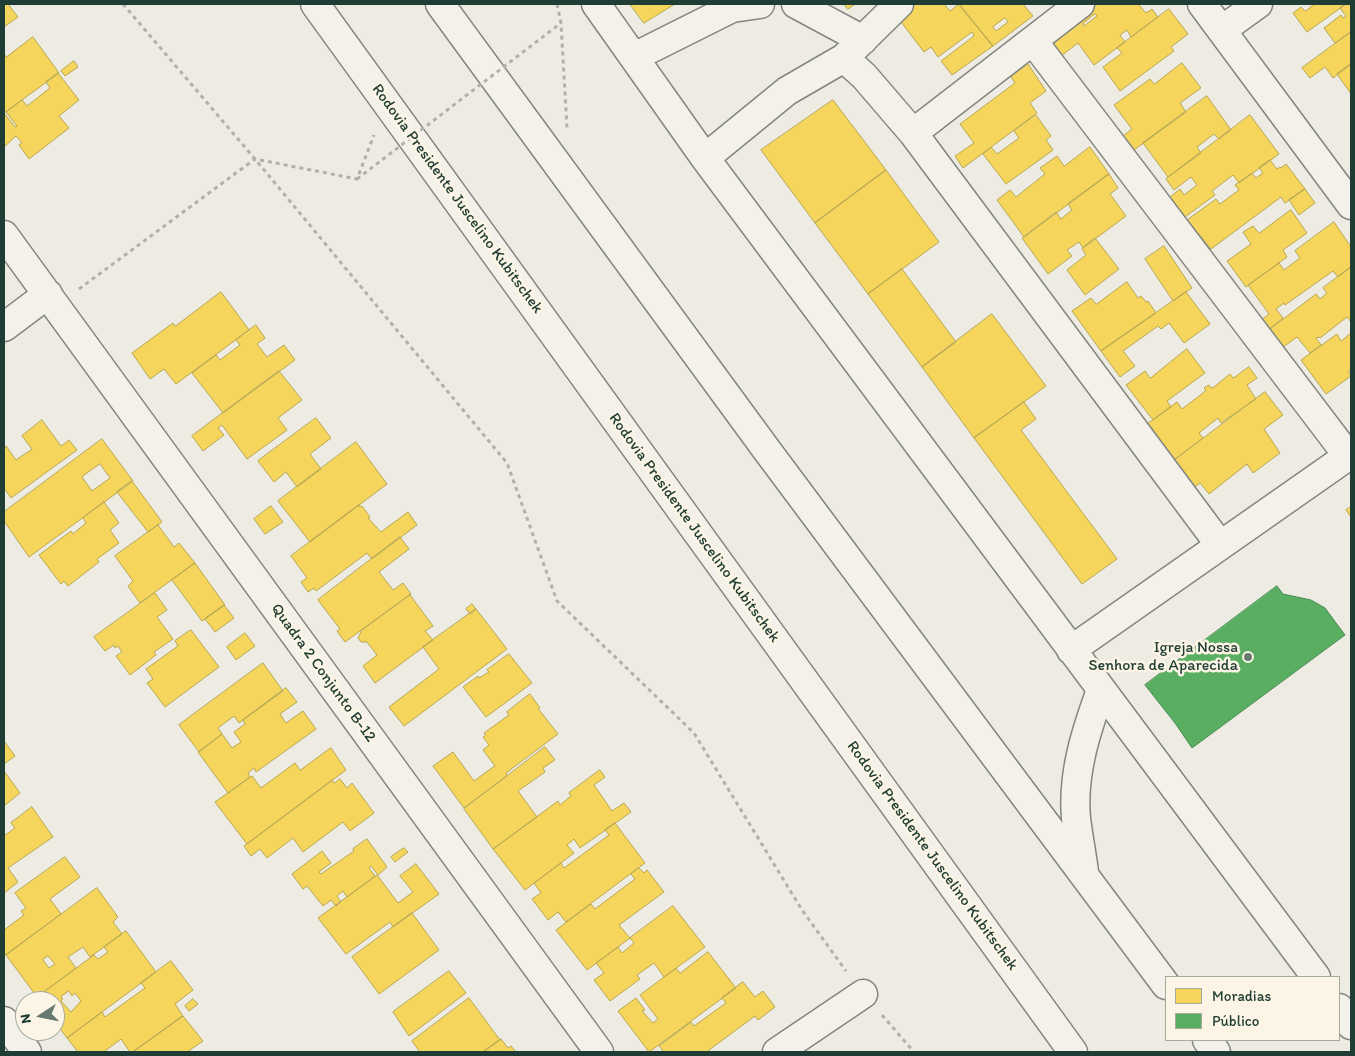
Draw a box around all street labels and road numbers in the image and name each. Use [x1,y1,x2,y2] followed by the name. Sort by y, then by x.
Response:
[367,80,547,318] street label: Rodovia Presidente Juscelino Kubitschek
[604,409,784,647] street label: Rodovia Presidente Juscelino Kubitschek
[266,600,380,746] street label: Quadra 2 Conjunto B-12
[842,737,1022,975] street label: Rodovia Presidente Juscelino Kubitschek

